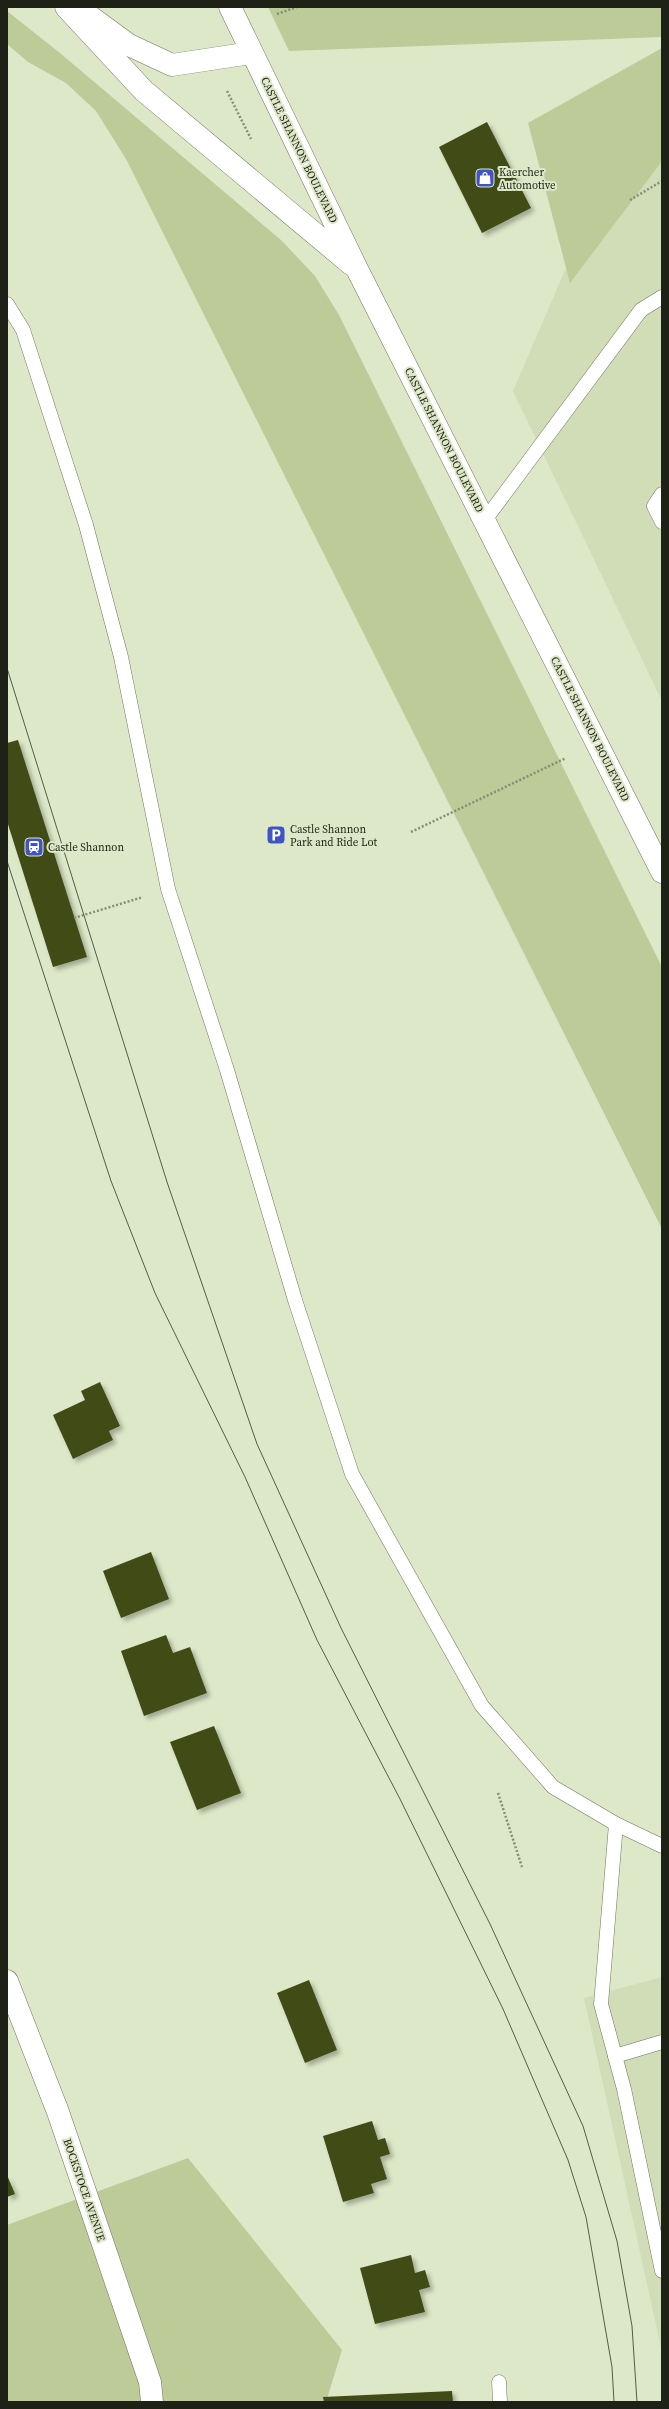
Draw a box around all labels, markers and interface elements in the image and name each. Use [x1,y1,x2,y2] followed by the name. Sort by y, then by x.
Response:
[257,74,341,226] street label: CASTLE SHANNON BOULEVARD
[499,165,556,193] place label: Kaercher Automotive
[474,167,496,189] shop icon: Kaercher Automotive
[401,365,487,515] street label: CASTLE SHANNON BOULEVARD
[547,654,633,804] street label: CASTLE SHANNON BOULEVARD
[290,822,377,850] place label: Castle Shannon Park and Ride Lot
[265,824,287,846] parking icon: Castle Shannon Park and Ride Lot
[23,836,45,858] station icon: Castle Shannon
[48,840,124,855] place label: Castle Shannon
[59,2137,109,2244] street label: BOCKSTOCE AVENUE

